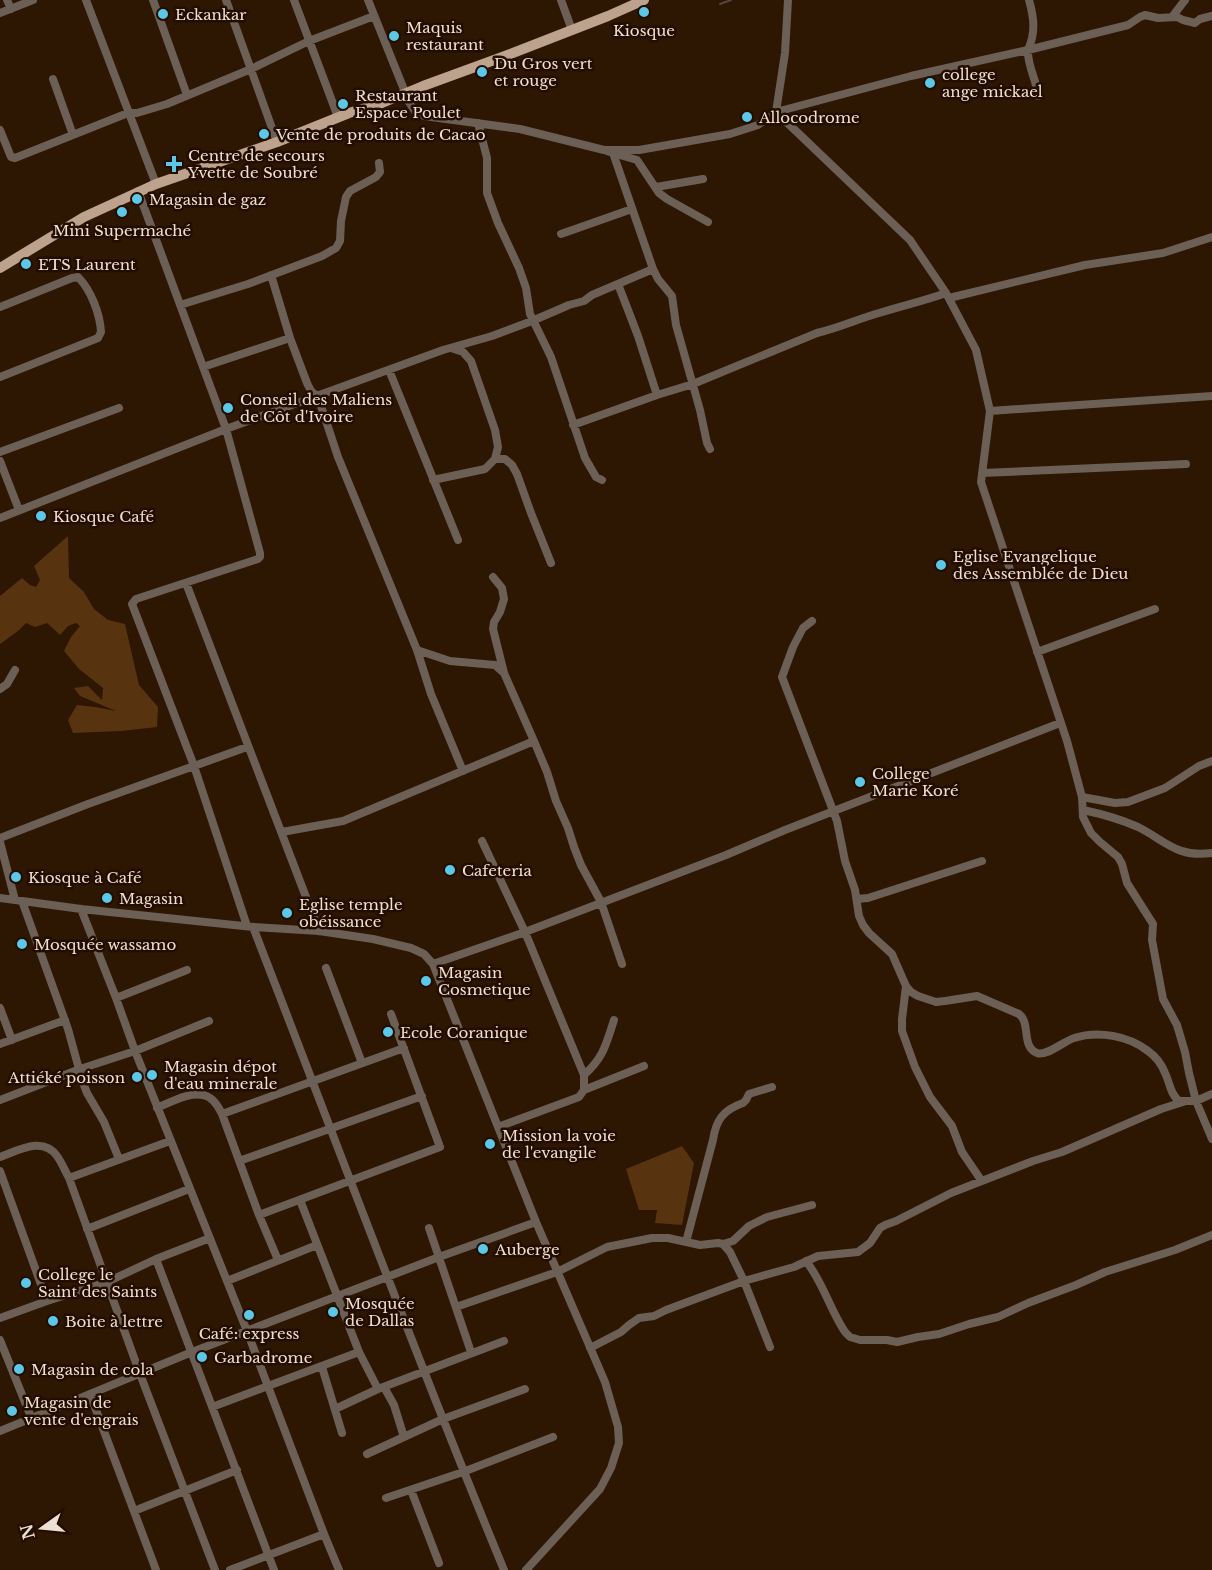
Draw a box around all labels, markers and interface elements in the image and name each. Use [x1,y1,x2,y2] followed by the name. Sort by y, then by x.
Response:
[175,5,247,24] place label: Eckankar
[637,5,651,19] marker: Kiosque
[156,7,170,21] marker: Eckankar
[406,18,484,54] place label: Maquis restaurant
[613,21,675,40] place label: Kiosque
[387,29,401,43] marker: Maquis restaurant
[494,54,593,90] place label: Du Gros vert et rouge
[475,65,489,79] marker: Du Gros vert et rouge
[942,65,1043,101] place label: college ange mickael
[923,76,937,90] marker: college ange mickael
[355,86,461,122] place label: Restaurant Espace Poulet
[336,97,350,111] marker: Restaurant Espace Poulet
[758,108,860,127] place label: Allocodrome
[740,110,754,124] marker: Allocodrome
[275,125,486,144] place label: Vente de produits de Cacao
[257,127,271,141] marker: Vente de produits de Cacao
[187,146,325,182] place label: Centre de secours Yvette de Soubré
[165,155,183,173] marker: Centre de secours Yvette de Soubré
[149,190,266,209] place label: Magasin de gaz
[130,192,144,206] marker: Magasin de gaz
[115,205,129,219] marker: Mini Supermaché
[53,221,191,240] place label: Mini Supermaché
[38,255,136,274] place label: ETS Laurent
[19,257,33,271] marker: ETS Laurent
[240,390,392,426] place label: Conseil des Maliens de Côt d'Ivoire
[221,401,235,415] marker: Conseil des Maliens de Côt d'Ivoire
[53,507,154,526] place label: Kiosque Café
[34,509,48,523] marker: Kiosque Café
[953,547,1128,583] place label: Eglise Evangelique des Assemblée de Dieu
[934,558,948,572] marker: Eglise Evangelique des Assemblée de Dieu
[872,764,958,800] place label: College Marie Koré
[853,775,867,789] marker: College Marie Koré
[462,861,532,880] place label: Cafeteria
[443,863,457,877] marker: Cafeteria
[28,868,142,887] place label: Kiosque à Café
[9,870,23,884] marker: Kiosque à Café
[119,889,183,908] place label: Magasin
[100,891,114,905] marker: Magasin
[299,895,403,931] place label: Eglise temple obéissance
[280,906,294,920] marker: Eglise temple obéissance
[34,935,176,954] place label: Mosquée wassamo
[15,937,29,951] marker: Mosquée wassamo
[438,963,531,999] place label: Magasin Cosmetique
[419,974,433,988] marker: Magasin Cosmetique
[400,1023,528,1042] place label: Ecole Coranique
[381,1025,395,1039] marker: Ecole Coranique
[164,1057,277,1093] place label: Magasin dépot d'eau minerale
[7,1068,125,1087] place label: Attiéké poisson
[145,1068,159,1082] marker: Magasin dépot d'eau minerale
[130,1070,144,1084] marker: Attiéké poisson
[502,1126,616,1162] place label: Mission la voie de l'evangile
[483,1137,497,1151] marker: Mission la voie de l'evangile
[494,1240,560,1259] place label: Auberge
[476,1242,490,1256] marker: Auberge
[38,1265,157,1301] place label: College le Saint des Saints
[19,1276,33,1290] marker: College le Saint des Saints
[345,1294,415,1330] place label: Mosquée de Dallas
[326,1305,340,1319] marker: Mosquée de Dallas
[242,1308,256,1322] marker: Café: express
[65,1312,163,1331] place label: Boite à lettre
[46,1314,60,1328] marker: Boite à lettre
[199,1324,299,1343] place label: Café: express
[214,1348,312,1367] place label: Garbadrome
[195,1350,209,1364] marker: Garbadrome
[31,1360,154,1379] place label: Magasin de cola
[12,1362,26,1376] marker: Magasin de cola
[24,1393,139,1429] place label: Magasin de vente d'engrais
[5,1404,19,1418] marker: Magasin de vente d'engrais
[12,1498,72,1558] north arrow
[16,1522,39,1542] text: N

